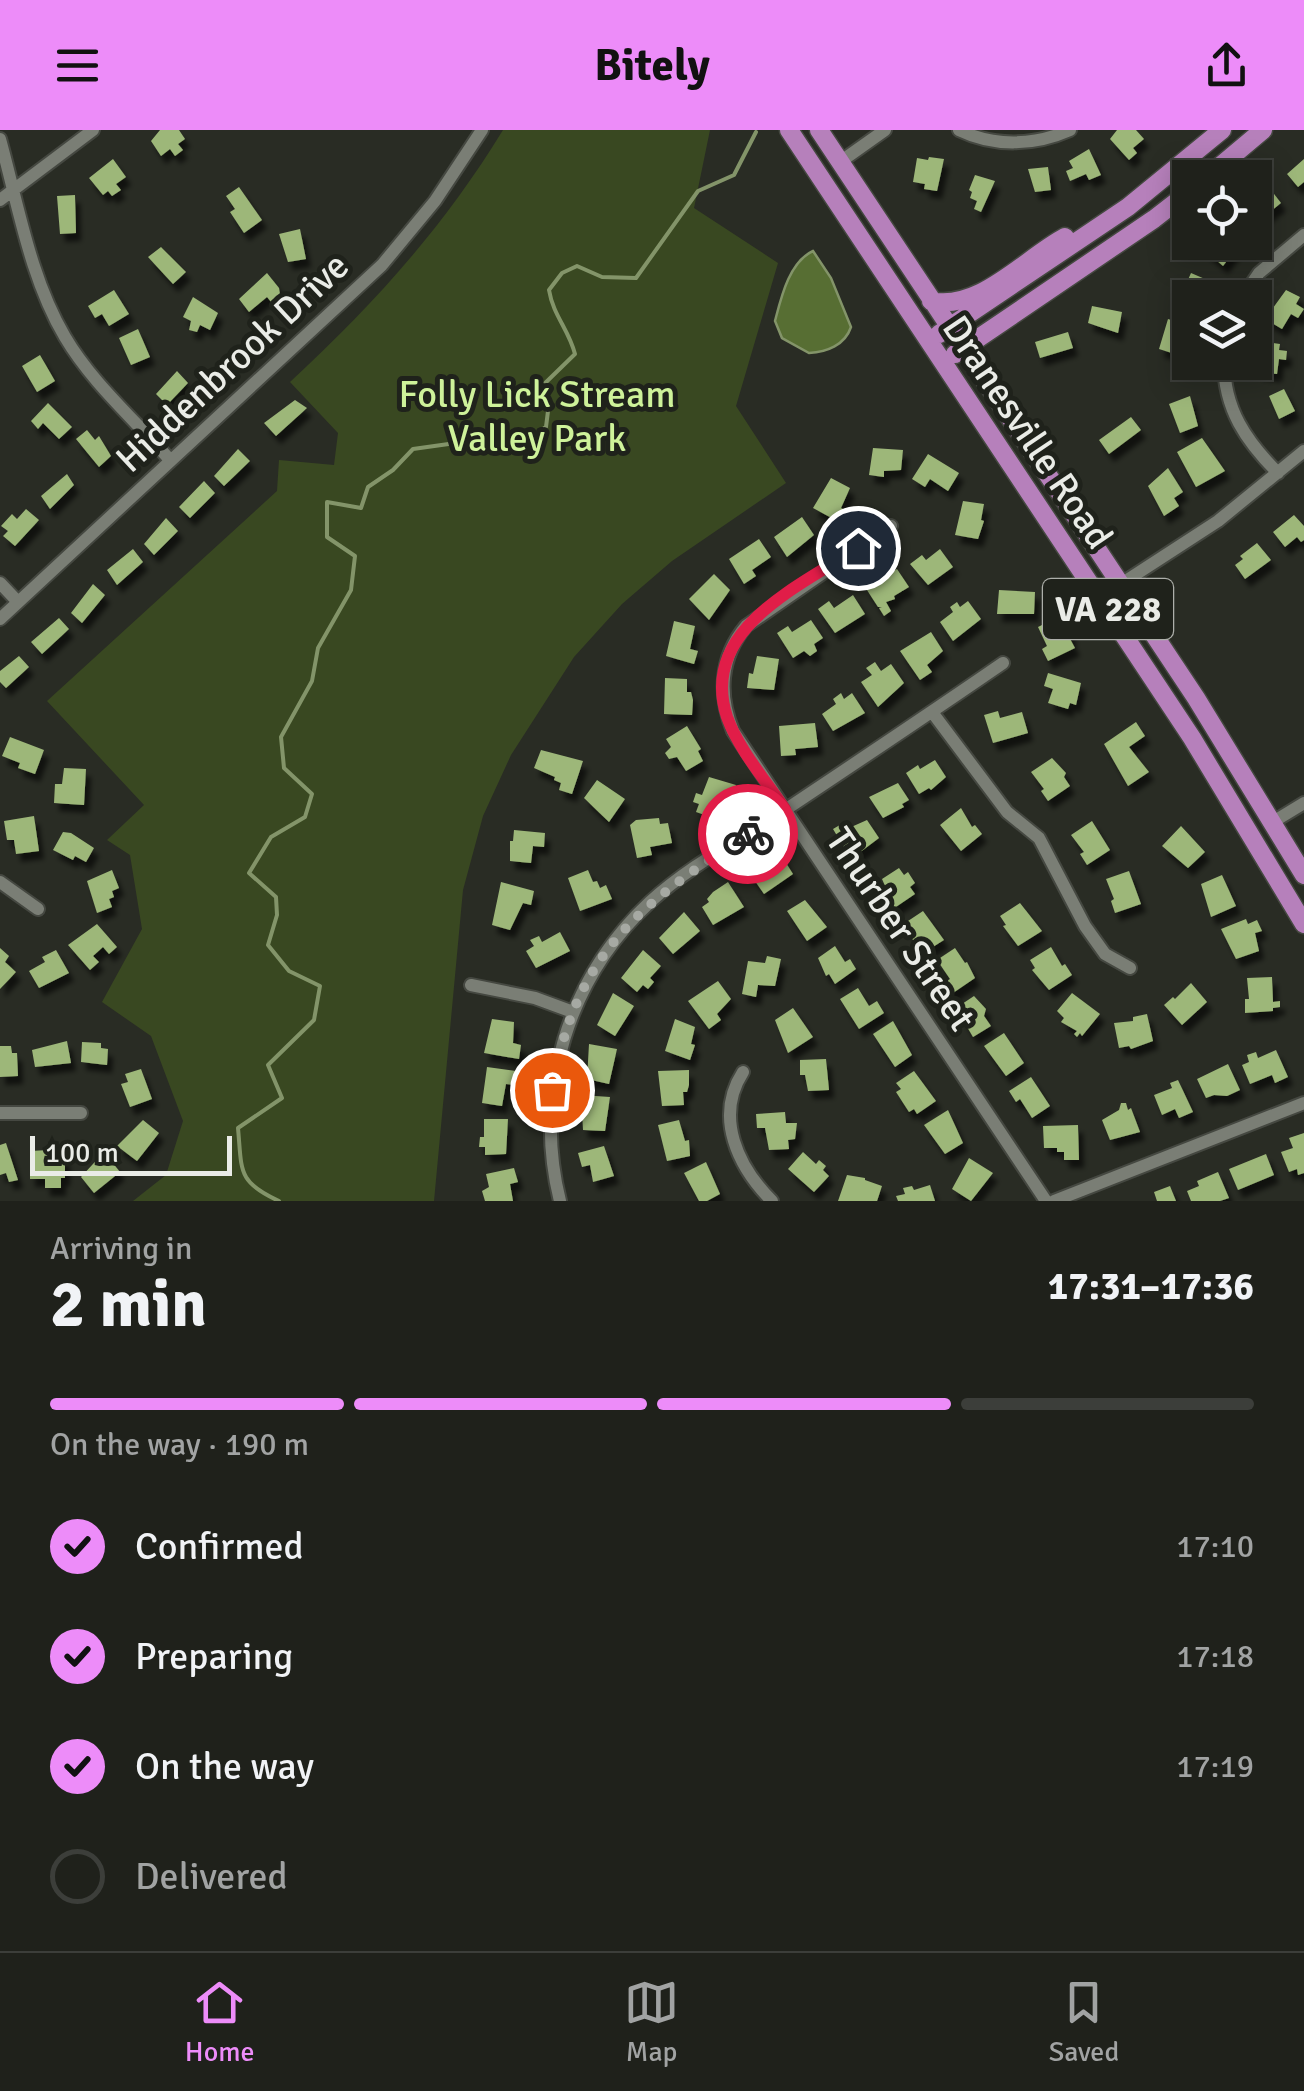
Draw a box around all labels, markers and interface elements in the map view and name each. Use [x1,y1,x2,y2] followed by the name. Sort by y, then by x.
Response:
[50,38,105,93] icon: menu
[594,38,710,93] text: Bitely
[1199,38,1254,93] icon: share
[1172,160,1272,380] map controls
[1172,160,1272,260] button: locate
[106,242,359,482] street label: Hiddenbrook Drive
[1172,280,1272,380] button: layers
[932,307,1123,558] street label: Dranesville Road
[398,371,676,462] park label: Folly Lick Stream Valley Park
[816,506,901,591] pin
[831,521,886,576] icon: home
[1043,579,1173,639] road number: VA 228
[698,784,798,884] courier
[721,807,776,862] icon: bike
[816,819,986,1040] street label: Thurber Street
[510,1048,595,1133] pin
[525,1063,580,1118] icon: bag
[30,1131,232,1176] scale bar
[45,1136,119,1170] text: 100 m
[50,1229,192,1268] text: Arriving in
[1048,1263,1254,1310] text: 17:31–17:36
[50,1265,207,1345] text: 2 min
[50,1425,309,1464] text: On the way · 190 m
[50,1519,105,1574] icon: check
[135,1523,304,1570] text: Confirmed
[1176,1527,1254,1566] text: 17:10
[50,1629,105,1684] icon: check
[135,1633,293,1680] text: Preparing
[1176,1637,1254,1676] text: 17:18
[50,1739,105,1794] icon: check
[135,1743,314,1790] text: On the way
[1176,1747,1254,1786] text: 17:19
[135,1853,288,1900] text: Delivered
[185,1975,255,2069] tab: Home
[624,1975,679,2069] tab: Map
[1049,1975,1119,2069] tab: Saved

